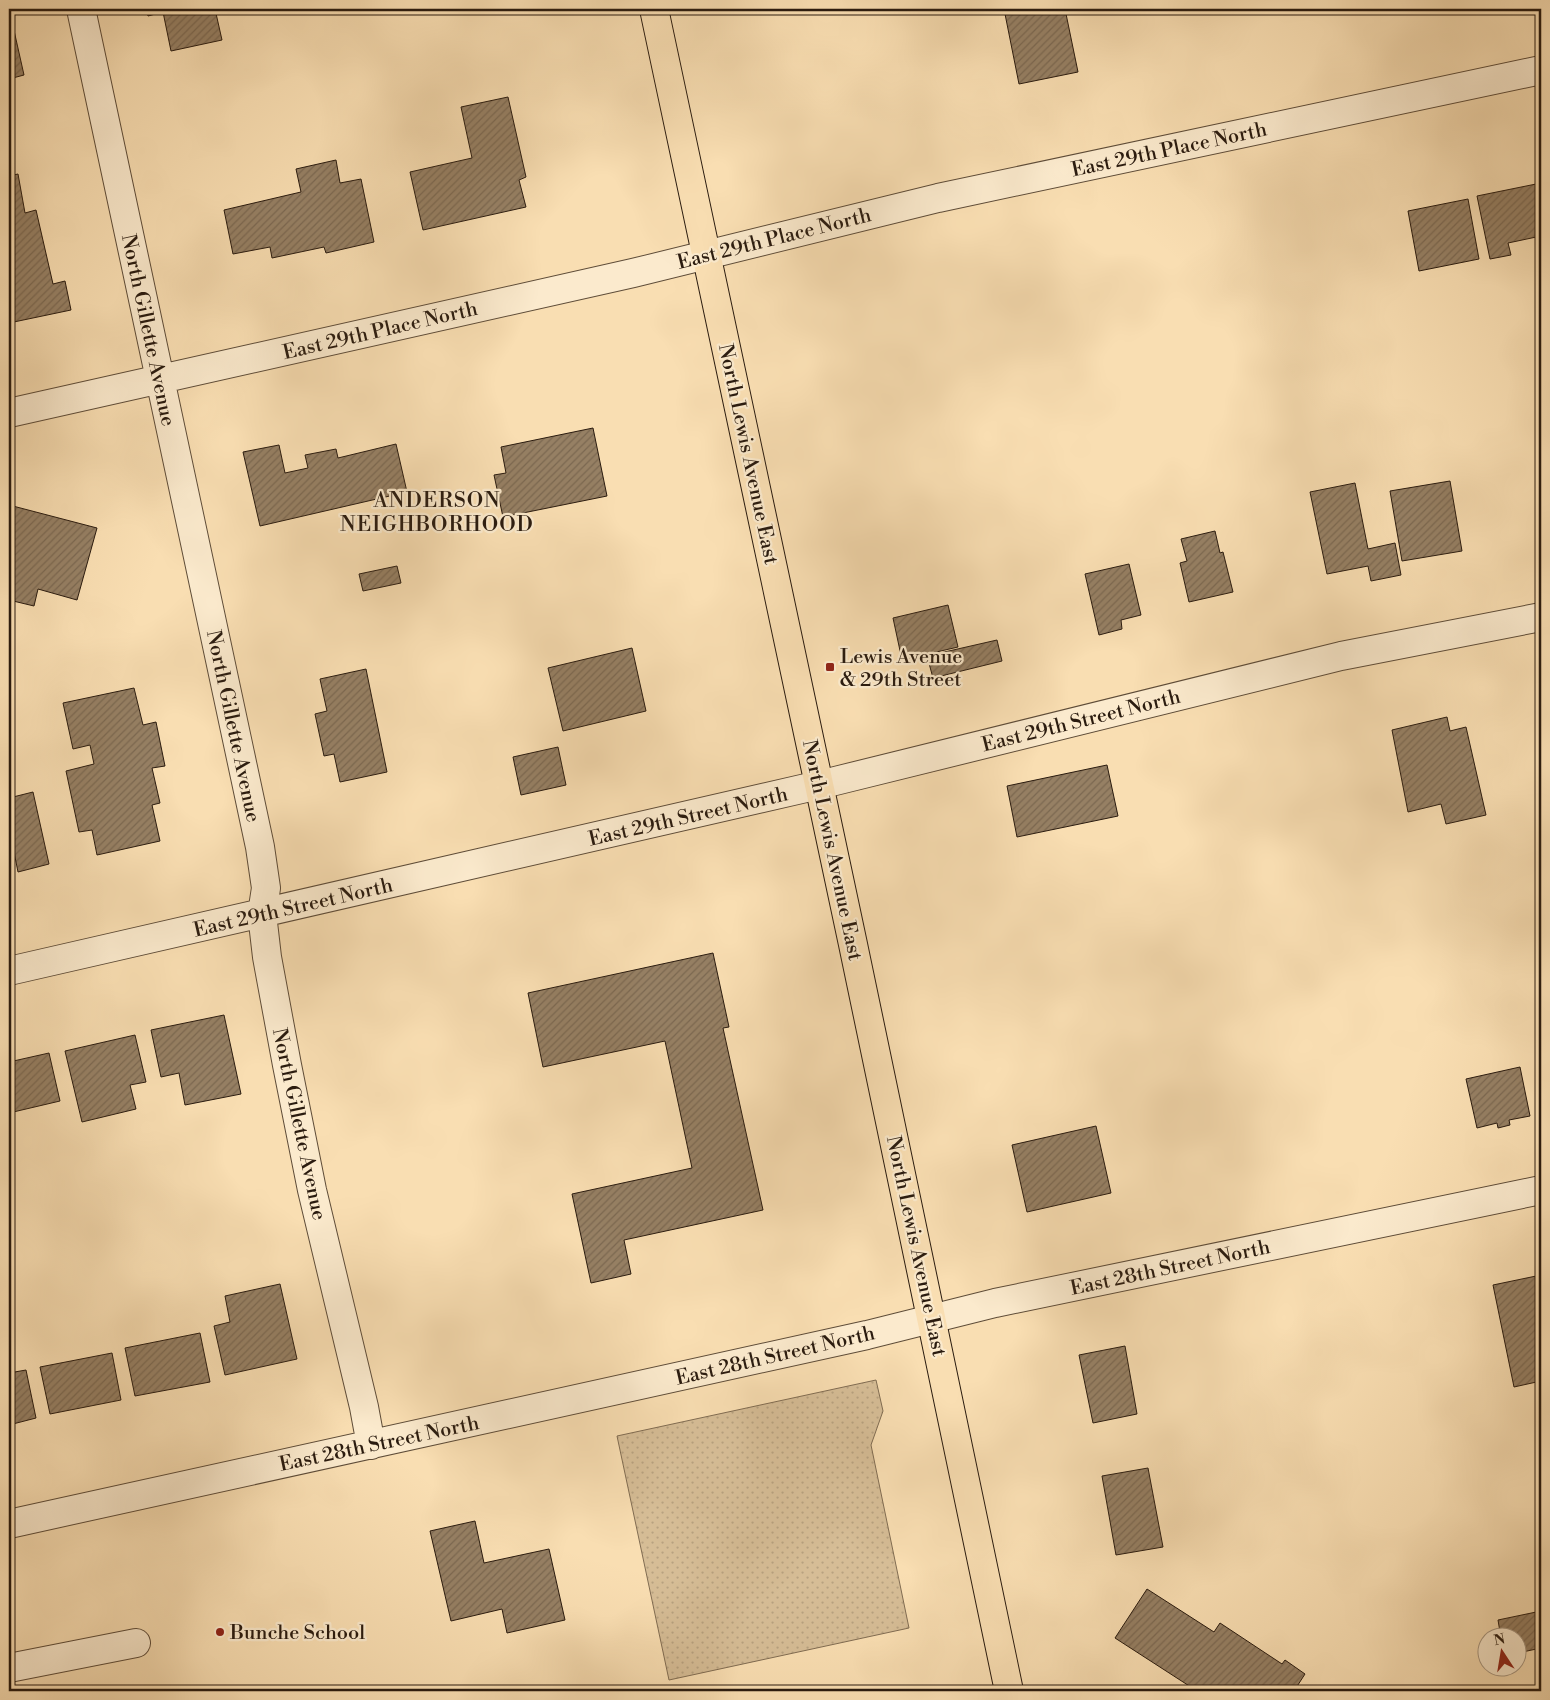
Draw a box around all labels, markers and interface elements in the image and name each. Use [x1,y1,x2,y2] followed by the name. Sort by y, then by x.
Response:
[1069,118,1269,183] street label: East 29th Place North
[675,203,874,276] street label: East 29th Place North
[115,232,180,429] street label: North Gillette Avenue
[280,297,480,366] street label: East 29th Place North
[712,342,783,567] street label: North Lewis Avenue East
[340,488,534,538] district label: ANDERSON NEIGHBORHOOD
[200,628,265,825] street label: North Gillette Avenue
[840,645,962,693] place label: Lewis Avenue & 29th Street
[824,661,836,673] marker: Lewis Avenue & 29th Street
[980,685,1183,758] street label: East 29th Street North
[796,738,867,963] street label: North Lewis Avenue East
[586,782,790,853] street label: East 29th Street North
[191,873,395,944] street label: East 29th Street North
[266,1026,331,1223] street label: North Gillette Avenue
[880,1134,951,1359] street label: North Lewis Avenue East
[1068,1235,1273,1302] street label: East 28th Street North
[673,1321,878,1392] street label: East 28th Street North
[277,1411,482,1478] street label: East 28th Street North
[229,1621,365,1646] place label: Bunche School
[214,1626,226,1638] marker: Bunche School
[1478,1628,1528,1678] north arrow
[1492,1630,1507,1650] text: N

